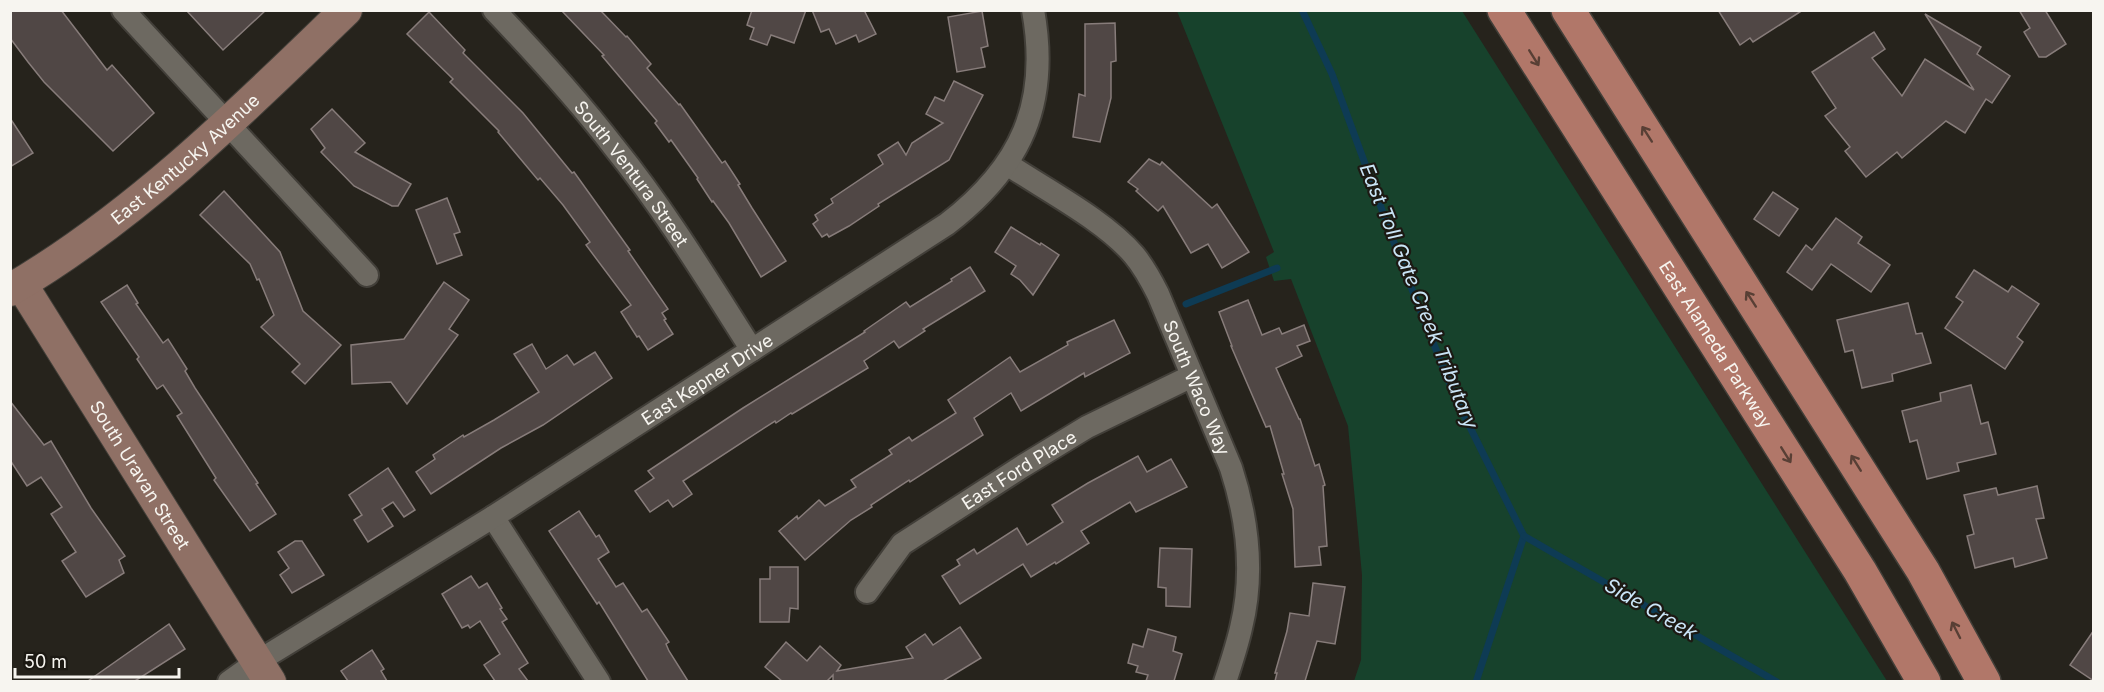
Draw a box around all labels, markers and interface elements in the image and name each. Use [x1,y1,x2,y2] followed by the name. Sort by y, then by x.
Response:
[1527,49,1540,66] one-way arrow
[107,89,263,229] street label: East Kentucky Avenue
[570,96,693,250] street label: South Ventura Street
[1640,126,1652,143] one-way arrow
[1355,160,1484,433] water label: East Toll Gate Creek Tributary
[1655,257,1777,432] street label: East Alameda Parkway
[1745,291,1757,307] one-way arrow
[1160,317,1235,458] street label: South Waco Way
[637,329,776,429] street label: East Kepner Drive
[86,397,195,553] street label: South Uravan Street
[958,426,1080,513] street label: East Ford Place
[1781,446,1793,463] one-way arrow
[1849,455,1861,472] one-way arrow
[1600,573,1702,646] water label: Side Creek
[1950,622,1961,640] one-way arrow
[15,641,178,679] scale bar
[24,651,67,672] text: 50 m

